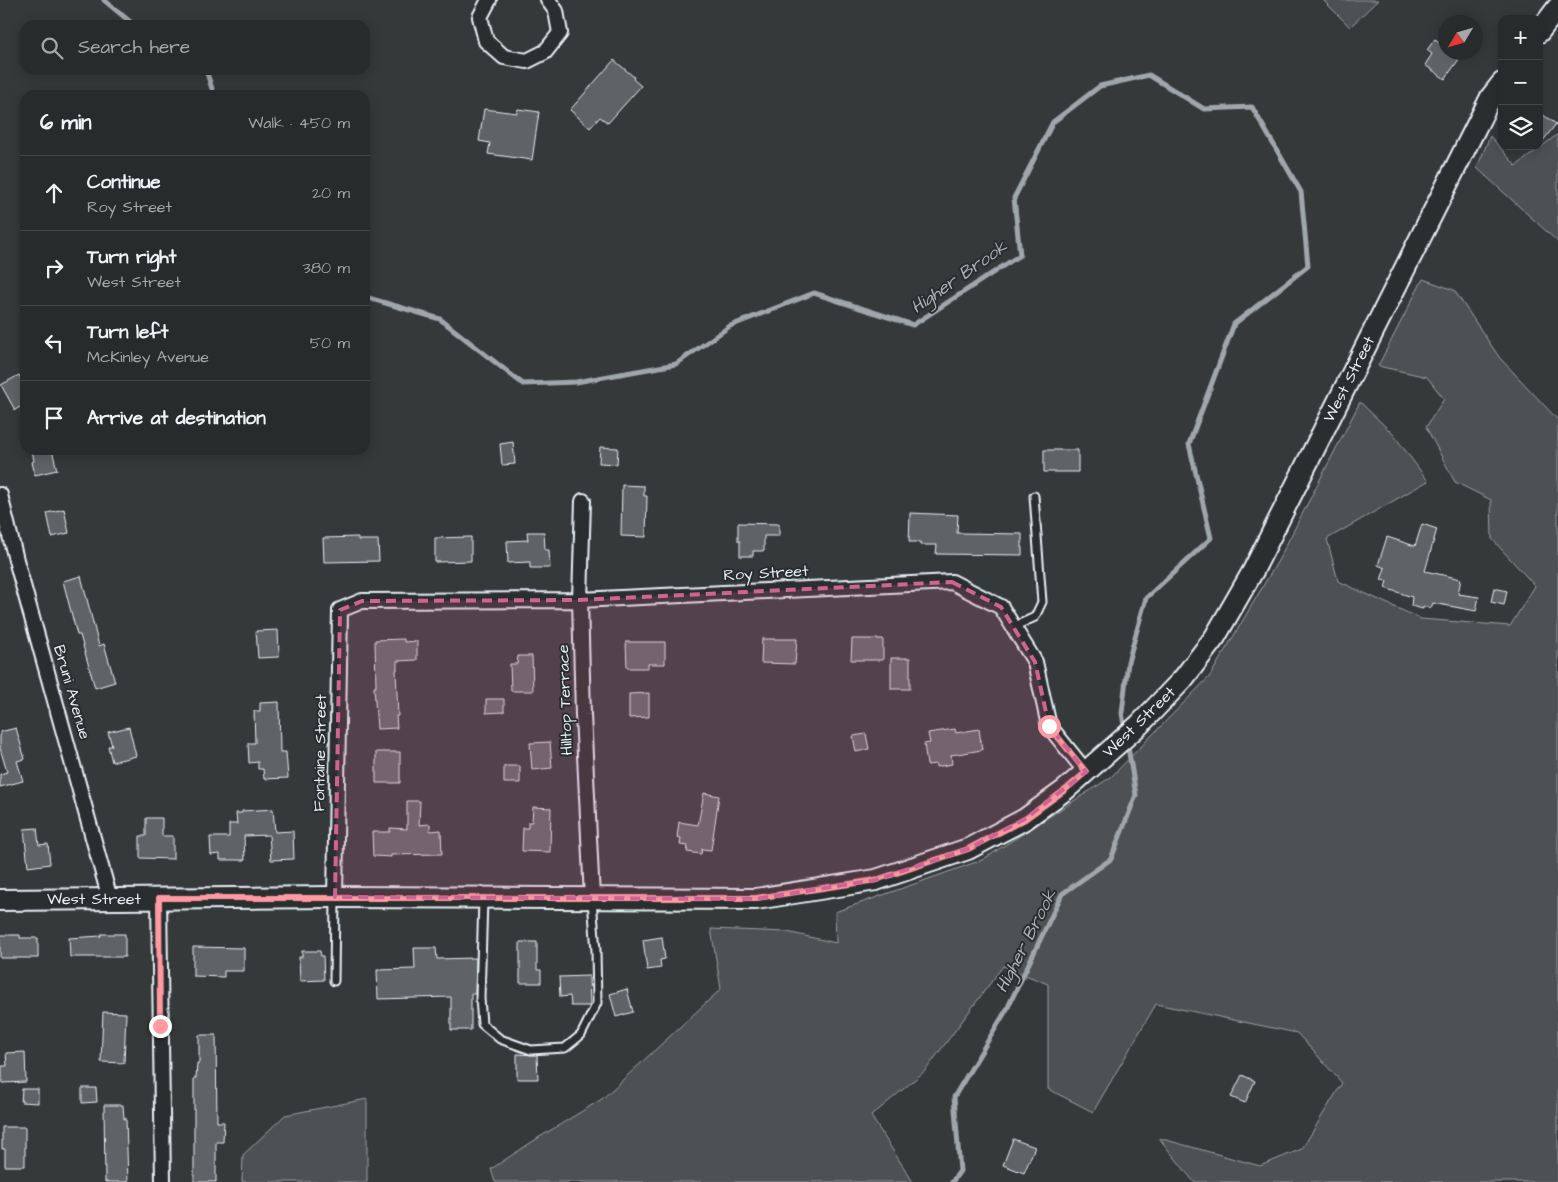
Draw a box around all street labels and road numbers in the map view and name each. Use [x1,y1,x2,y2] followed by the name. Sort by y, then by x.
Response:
[1318,332,1380,426] street label: West Street
[723,560,810,587] street label: Roy Street
[48,642,96,742] street label: Bruni Avenue
[552,644,578,756] street label: Hilltop Terrace
[1098,681,1181,763] street label: West Street
[308,694,332,812] street label: Fontaine Street
[47,888,142,910] street label: West Street

